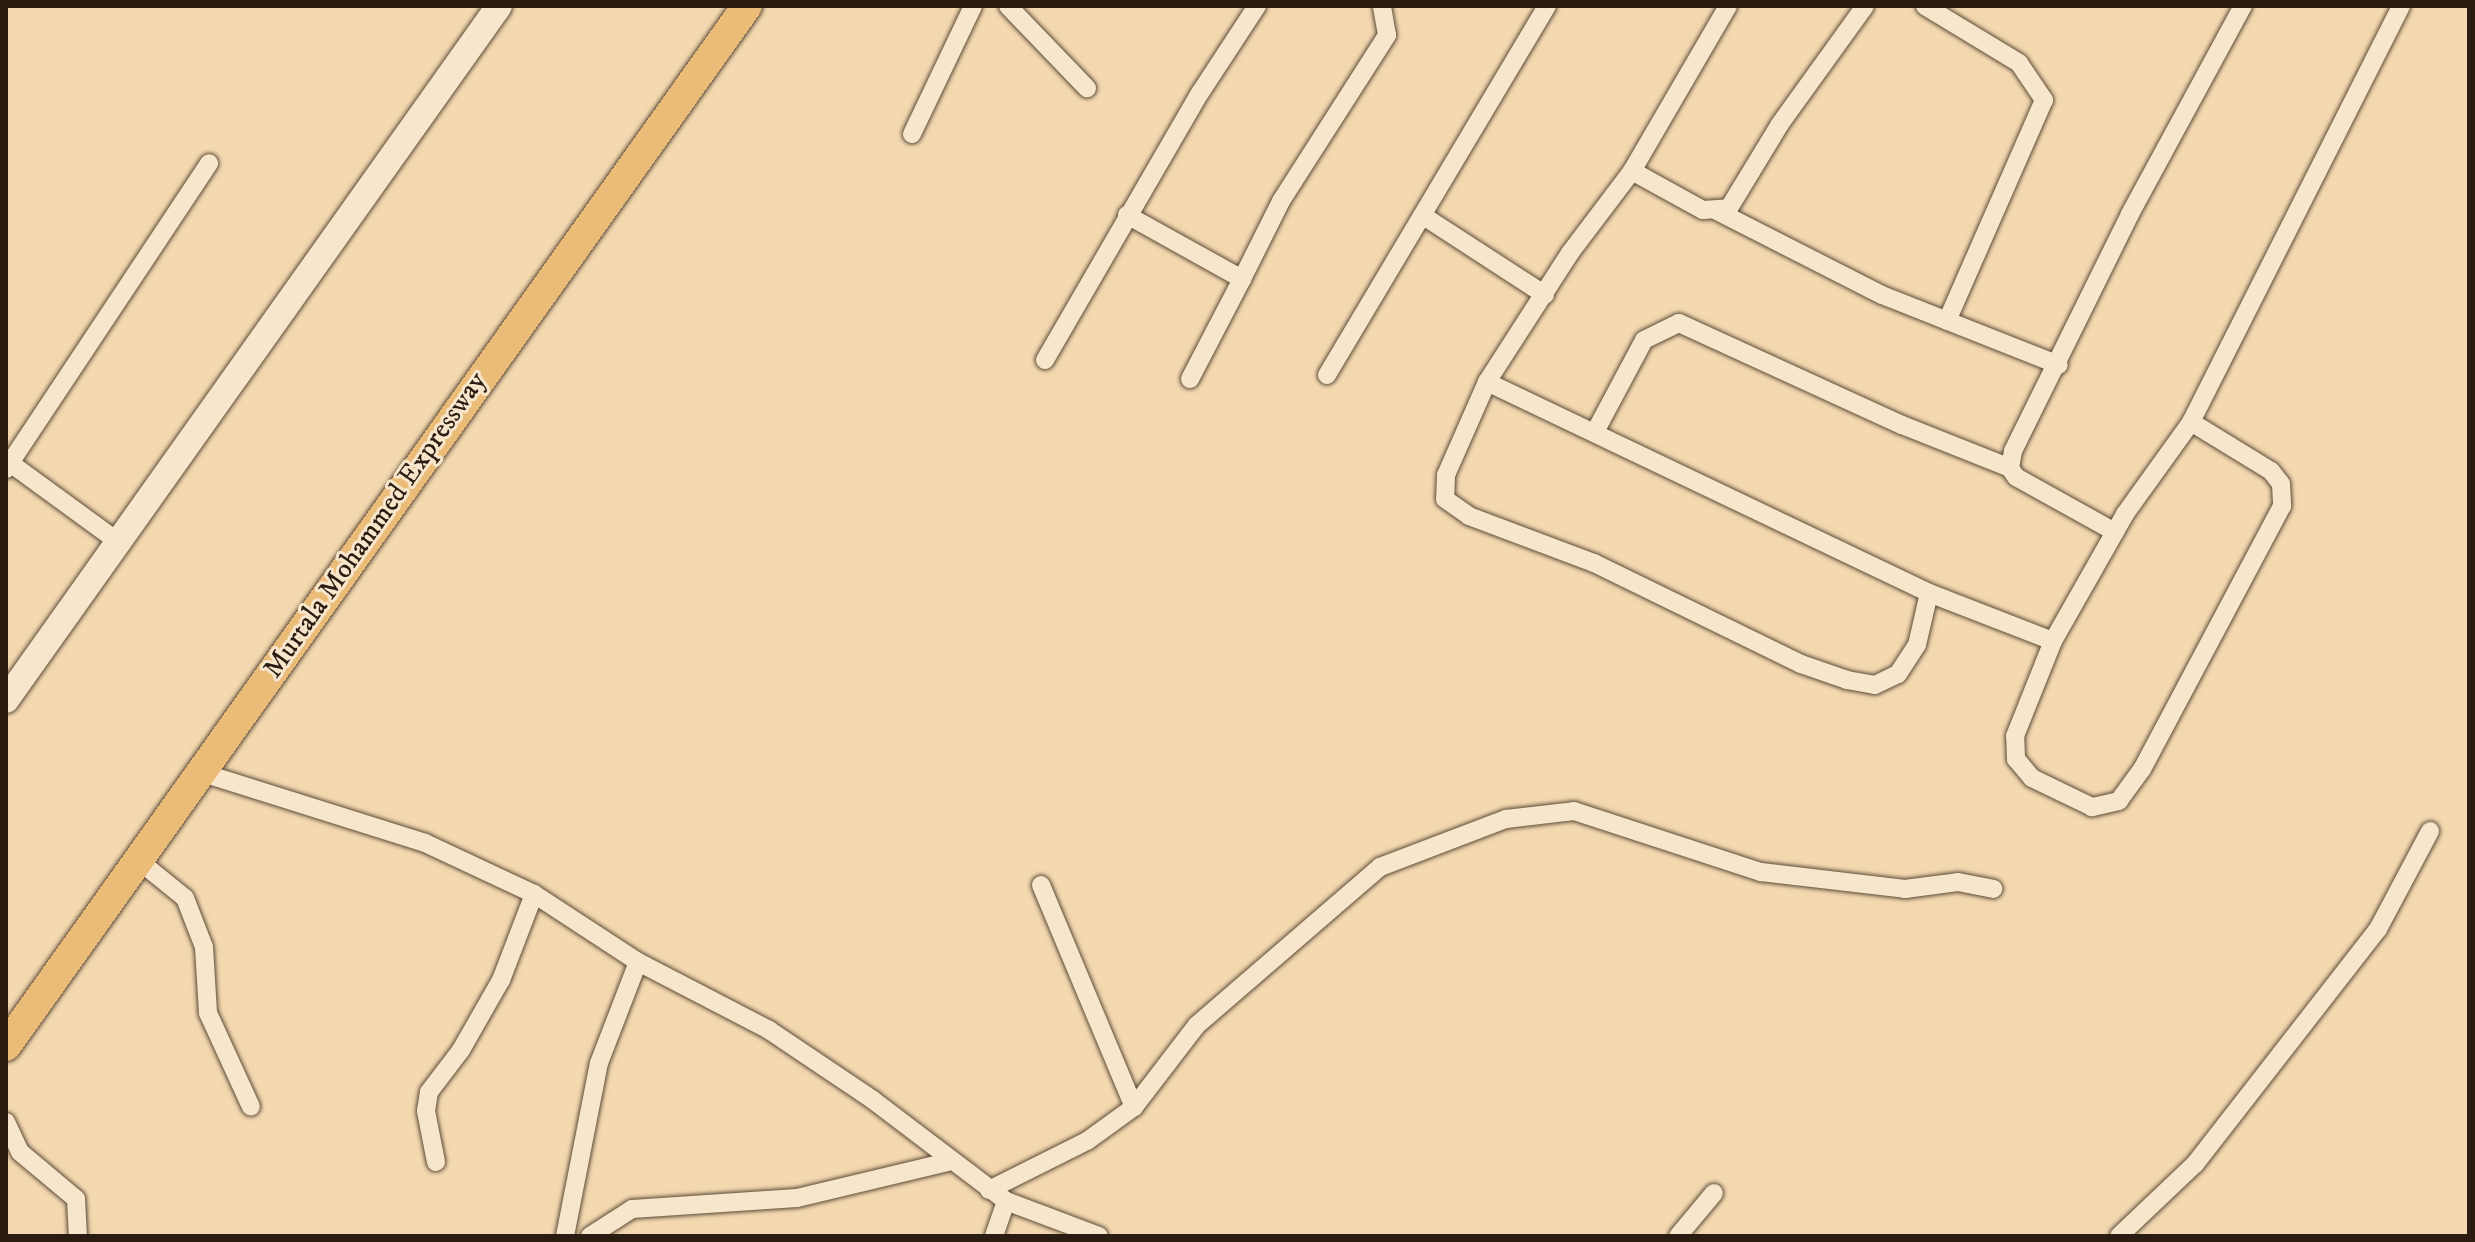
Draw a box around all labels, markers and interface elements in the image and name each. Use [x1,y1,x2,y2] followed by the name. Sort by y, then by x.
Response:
[256,365,494,685] street label: Murtala Mohammed Expressway

